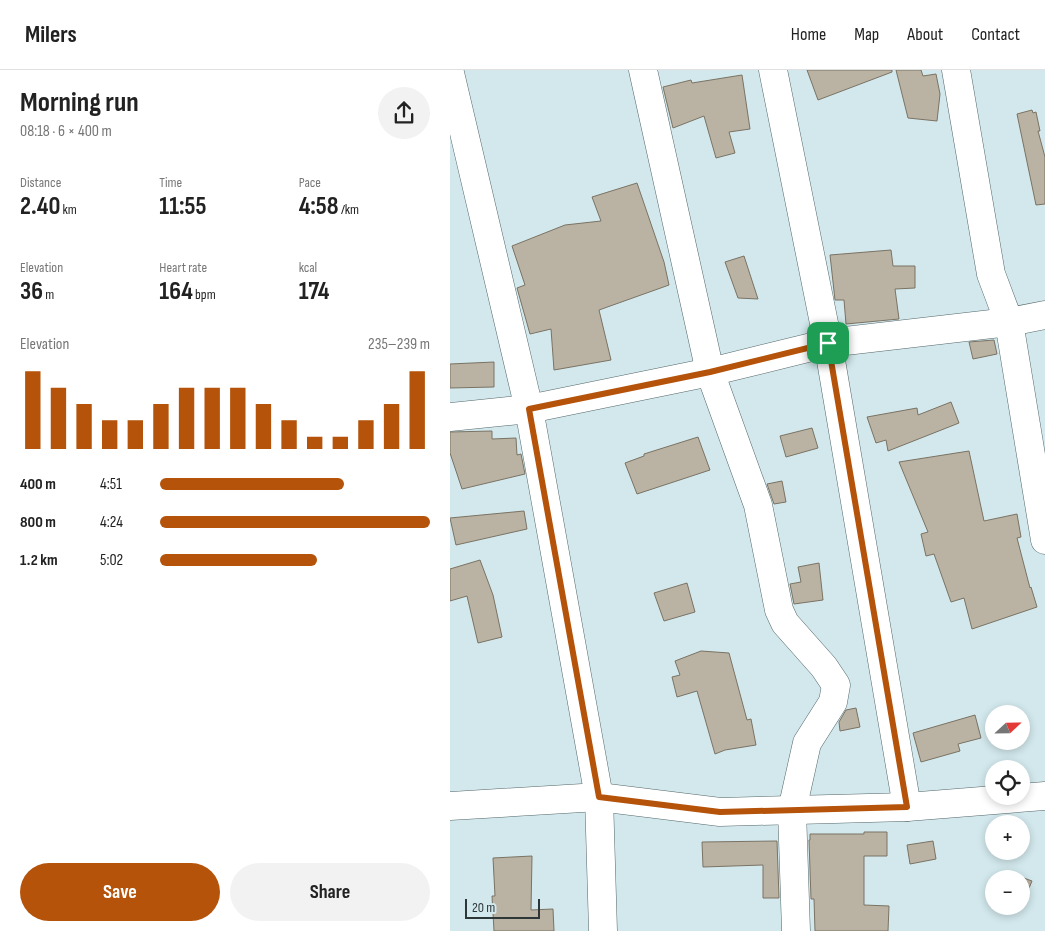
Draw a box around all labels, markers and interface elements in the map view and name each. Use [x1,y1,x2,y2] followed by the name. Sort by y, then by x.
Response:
[25,20,77,49] text: Milers
[791,24,826,45] text: Home
[854,24,879,45] text: Map
[907,24,943,45] text: About
[971,24,1020,45] text: Contact
[20,86,139,119] text: Morning run
[378,87,430,139] button: share
[20,122,112,141] text: 08:18 · 6 × 400 m
[20,174,61,191] text: Distance
[159,174,182,191] text: Time
[299,174,321,191] text: Pace
[20,191,60,222] text: 2.40
[159,191,206,222] text: 11:55
[299,191,339,222] text: 4:58
[60,201,77,218] text: km
[339,201,359,218] text: /km
[20,259,63,276] text: Elevation
[159,259,207,276] text: Heart rate
[299,259,317,276] text: kcal
[20,276,43,307] text: 36
[159,276,193,307] text: 164
[299,276,329,307] text: 174
[43,286,54,303] text: m
[193,286,216,303] text: bpm
[807,322,849,364] pin
[814,329,842,357] icon: arrive
[20,335,69,354] text: Elevation
[368,335,430,354] text: 235–239 m
[20,475,56,494] text: 400 m
[100,475,122,494] text: 4:51
[20,513,56,532] text: 800 m
[100,513,123,532] text: 4:24
[20,551,58,570] text: 1.2 km
[100,551,123,570] text: 5:02
[985,705,1030,750] north arrow
[985,705,1030,915] map controls
[985,760,1030,805] button: locate
[985,815,1030,860] button: +
[20,863,220,921] button: Save
[230,863,430,921] button: Share
[985,870,1030,915] button: −
[465,896,540,919] scale bar
[472,899,495,916] text: 20 m

